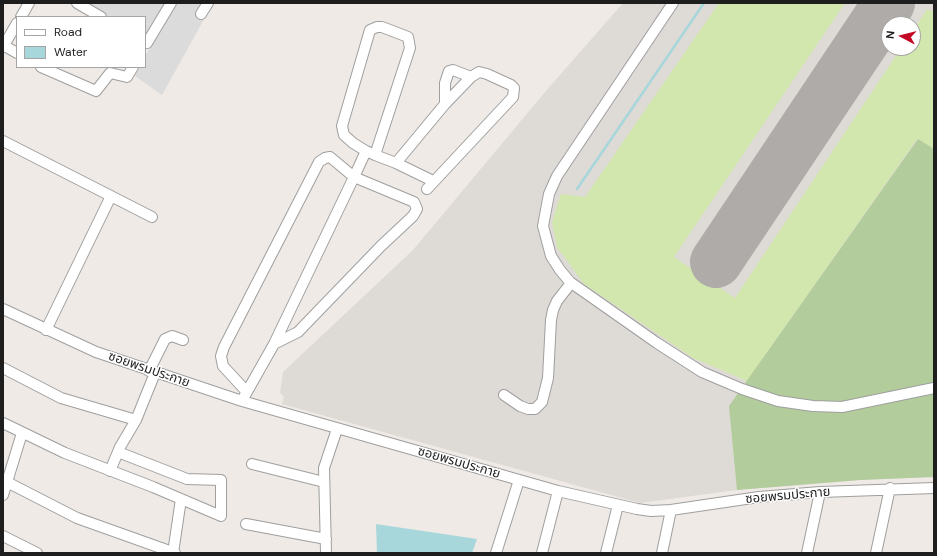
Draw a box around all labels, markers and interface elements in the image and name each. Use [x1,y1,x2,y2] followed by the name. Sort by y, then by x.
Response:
[16,16,146,68] legend
[881,16,921,56] north arrow
[54,24,82,40] text: Road
[883,30,898,39] text: N
[54,44,87,60] text: Water
[106,349,192,391] street label: ซอยพรมประกาย
[416,444,502,482] street label: ซอยพรมประกาย
[745,485,831,507] street label: ซอยพรมประกาย

